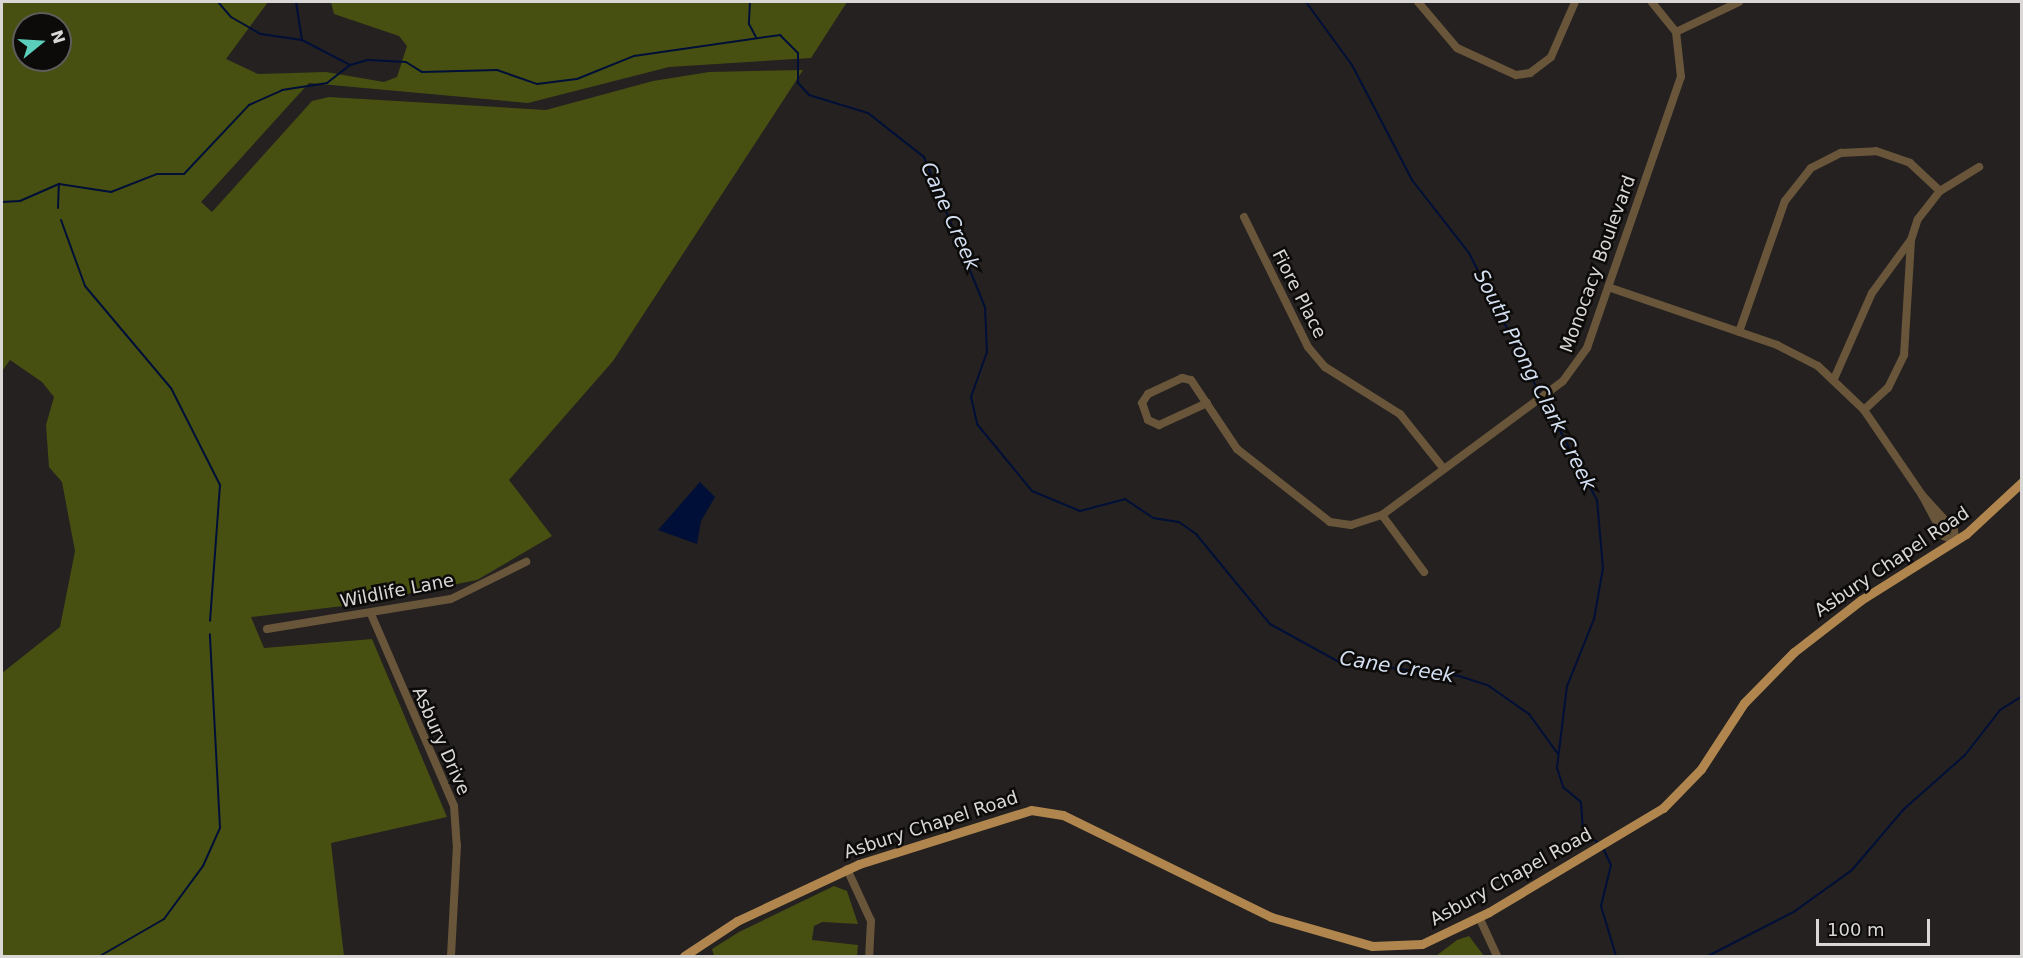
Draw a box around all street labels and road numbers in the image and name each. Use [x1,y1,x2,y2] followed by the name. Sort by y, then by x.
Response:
[1556,172,1640,356] street label: Monocacy Boulevard
[1267,246,1331,342] street label: Fiore Place
[1811,502,1973,622] street label: Asbury Chapel Road
[338,569,456,613] street label: Wildlife Lane
[407,683,475,799] street label: Asbury Drive
[841,787,1021,863] street label: Asbury Chapel Road
[1426,824,1596,930] street label: Asbury Chapel Road

